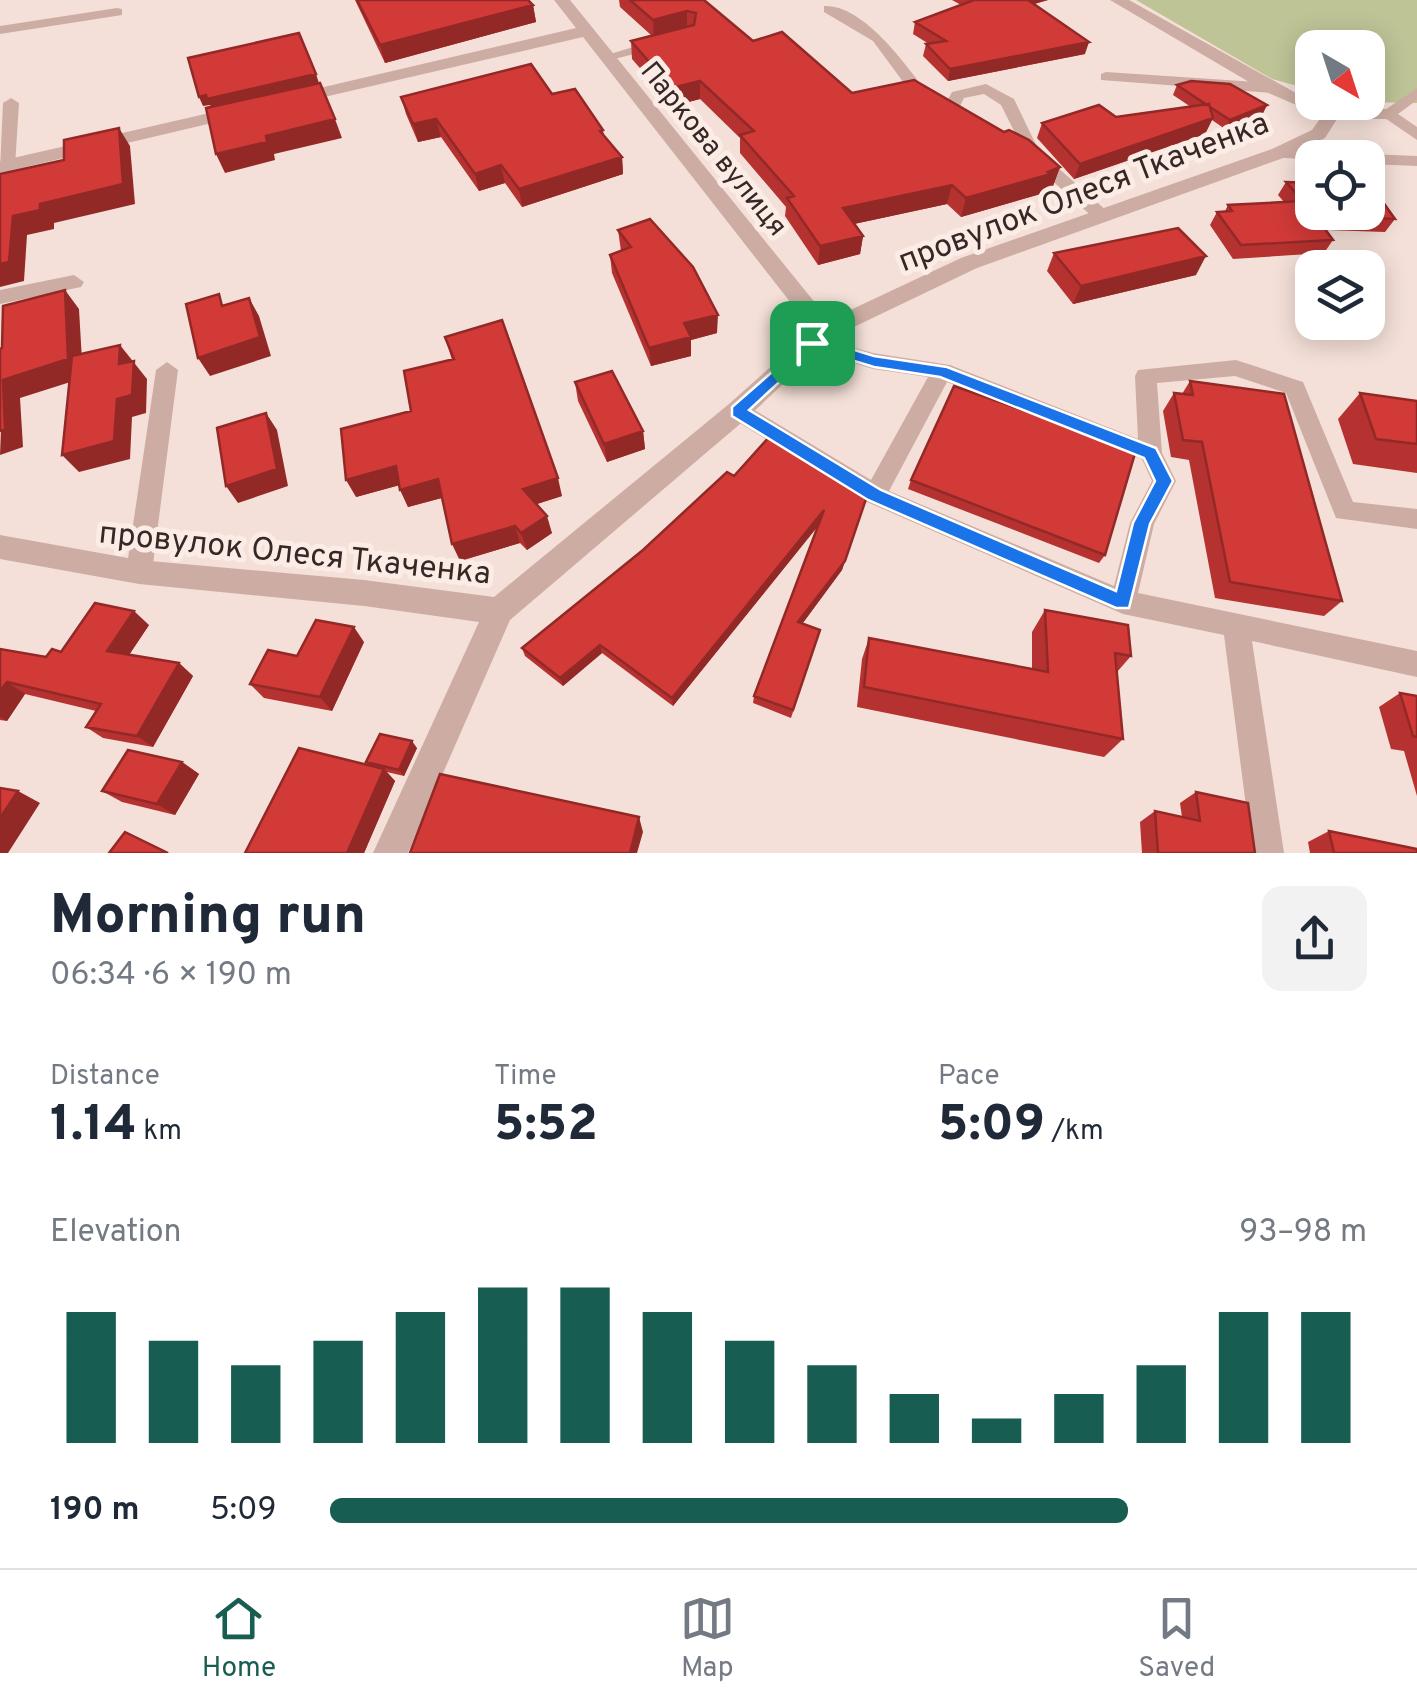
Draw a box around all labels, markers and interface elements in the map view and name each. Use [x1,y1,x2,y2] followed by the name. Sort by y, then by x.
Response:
[1295,30,1385,120] north arrow
[1295,30,1385,340] map controls
[631,55,794,245] street label: Паркова вулиця
[893,105,1275,283] street label: провулок Олеся Ткаченка
[1295,140,1385,230] button: locate
[1295,250,1385,340] button: layers
[770,301,855,386] pin
[785,316,840,371] icon: arrive
[97,515,493,595] street label: провулок Олеся Ткаченка
[50,883,366,953] text: Morning run
[1262,886,1367,991] button: share
[50,956,292,996] text: 06:34 · 6 × 190 m
[50,1059,160,1095] text: Distance
[494,1059,557,1095] text: Time
[938,1059,1000,1095] text: Pace
[50,1095,137,1158] text: 1.14
[494,1095,598,1158] text: 5:52
[938,1095,1045,1158] text: 5:09
[137,1114,182,1150] text: km
[1045,1114,1104,1150] text: /km
[50,1213,182,1253] text: Elevation
[1239,1213,1367,1253] text: 93–98 m
[50,1491,140,1531] text: 190 m
[210,1491,277,1531] text: 5:09
[202,1591,276,1687] tab: Home
[680,1591,735,1687] tab: Map
[1138,1591,1215,1687] tab: Saved

